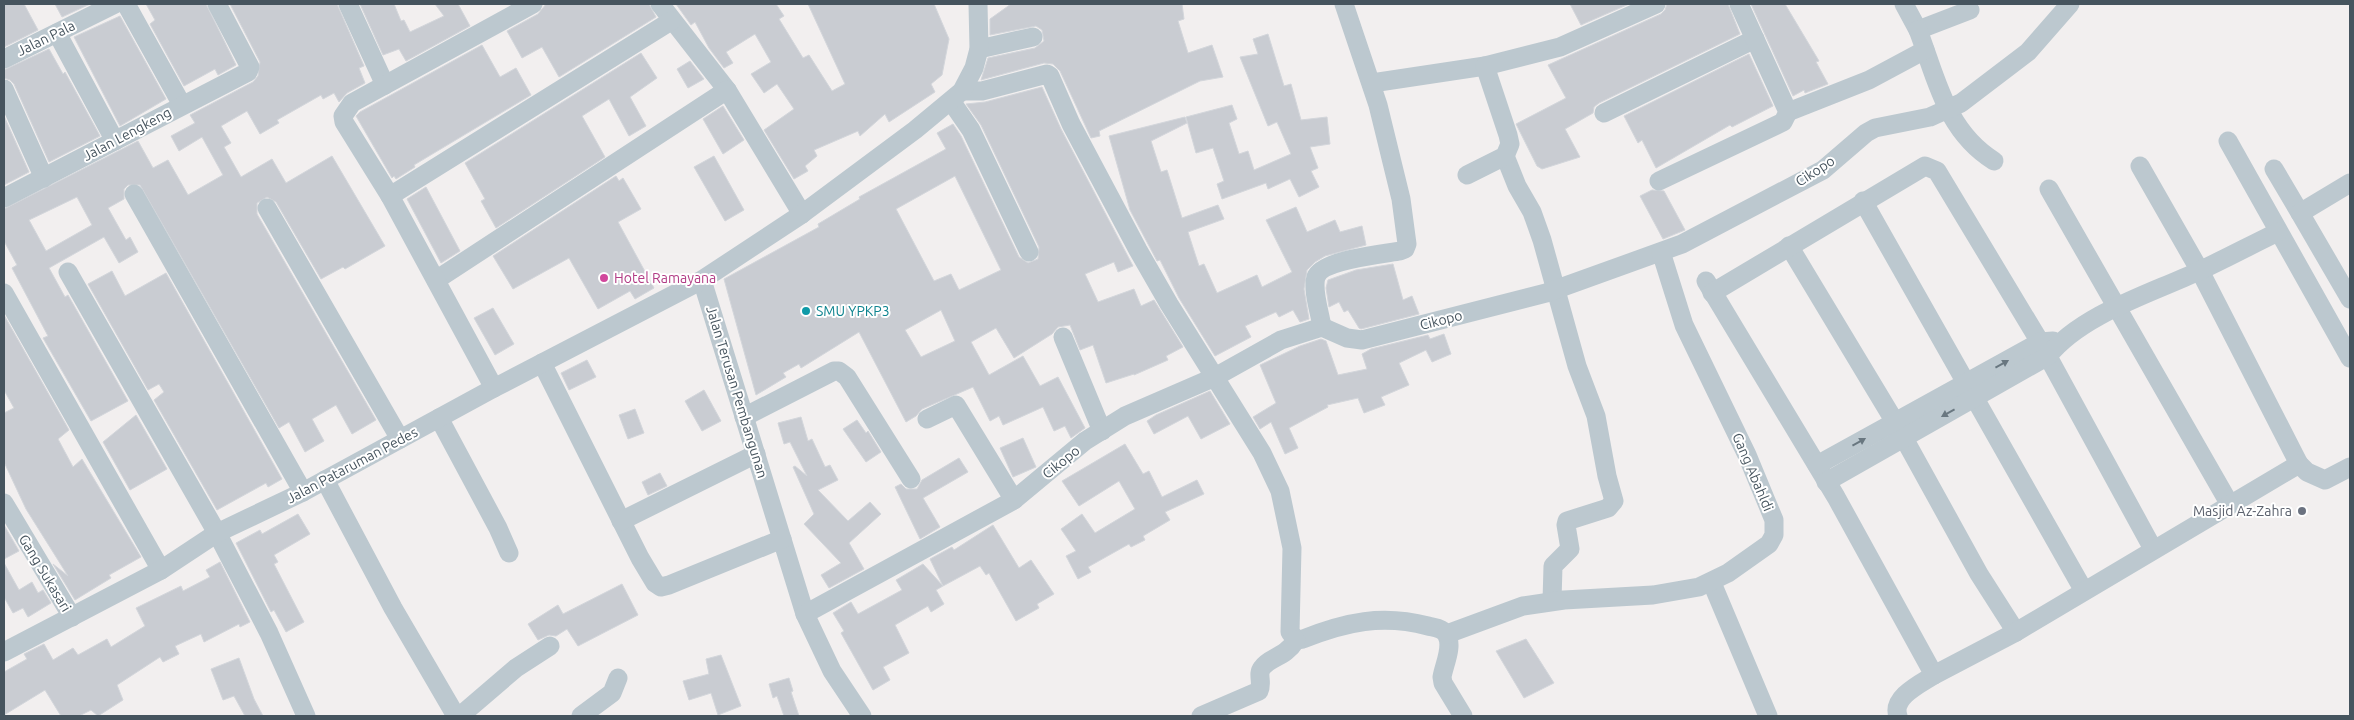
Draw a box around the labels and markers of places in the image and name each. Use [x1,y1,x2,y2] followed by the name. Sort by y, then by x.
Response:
[614,270,716,286] place label: Hotel Ramayana
[598,272,610,284] marker: Hotel Ramayana
[816,303,890,319] place label: SMU YPKP3
[800,305,812,317] marker: SMU YPKP3
[2193,503,2292,519] place label: Masjid Az-Zahra
[2296,505,2308,517] marker: Masjid Az-Zahra

